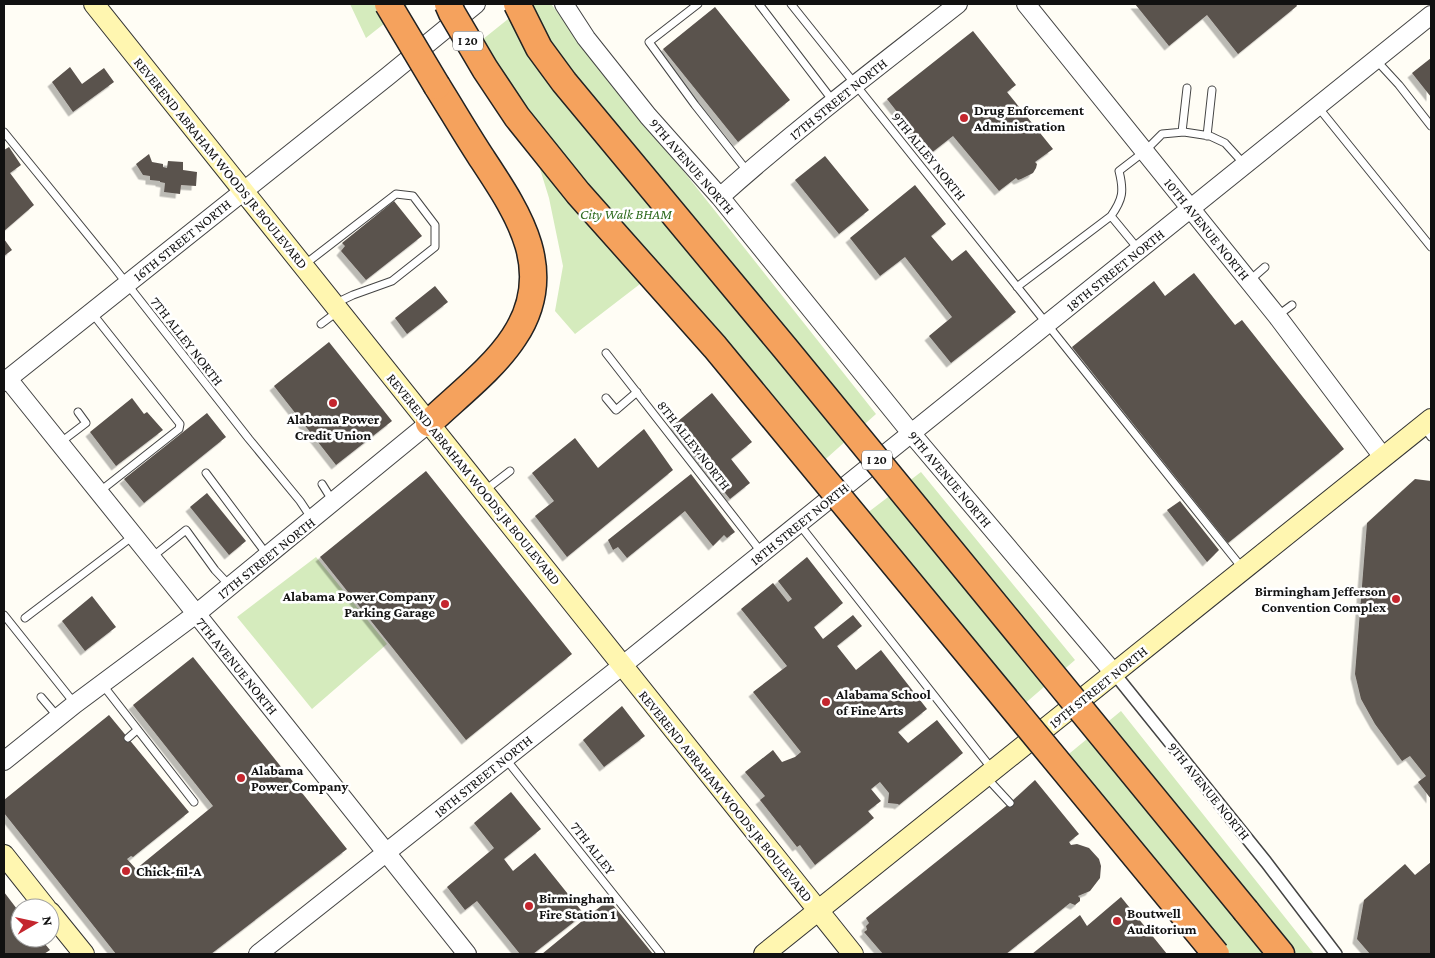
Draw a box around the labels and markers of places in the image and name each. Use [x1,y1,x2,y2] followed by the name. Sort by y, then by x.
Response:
[973,102,1085,134] place label: Drug Enforcement Administration
[958,112,970,124] marker: Drug Enforcement Administration
[327,397,339,409] marker: Alabama Power Credit Union
[286,411,380,443] place label: Alabama Power Credit Union
[1255,583,1387,615] place label: Birmingham Jefferson Convention Complex
[282,588,435,620] place label: Alabama Power Company Parking Garage
[1390,593,1402,605] marker: Birmingham Jefferson Convention Complex
[439,598,451,610] marker: Alabama Power Company Parking Garage
[835,686,931,718] place label: Alabama School of Fine Arts
[820,696,832,708] marker: Alabama School of Fine Arts
[250,762,348,794] place label: Alabama Power Company
[235,772,247,784] marker: Alabama Power Company
[136,863,202,879] place label: Chick-fil-A
[120,865,132,877] marker: Chick-fil-A
[539,890,616,922] place label: Birmingham Fire Station 1
[523,900,535,912] marker: Birmingham Fire Station 1
[1126,905,1197,937] place label: Boutwell Auditorium
[1111,915,1123,927] marker: Boutwell Auditorium

